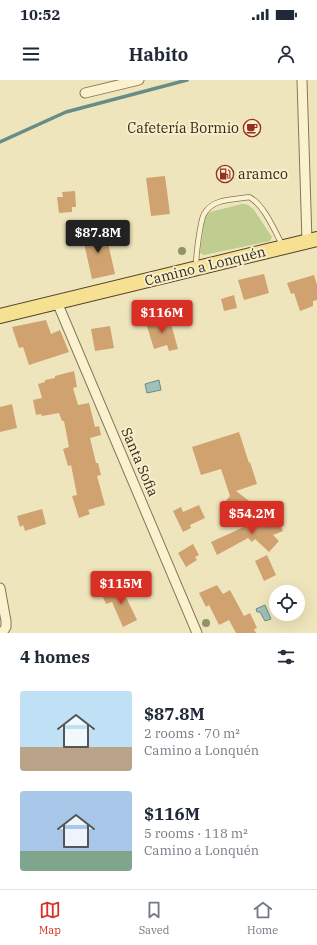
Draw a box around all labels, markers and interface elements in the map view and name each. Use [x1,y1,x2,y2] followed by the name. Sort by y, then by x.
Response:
[20,5,61,24] text: 10:52
[20,43,42,65] icon: menu
[129,43,188,66] text: Habito
[275,43,297,65] icon: person
[242,118,262,138] cafe icon: Cafetería Bormio
[127,119,239,137] place label: Cafetería Bormio
[215,164,235,184] fuel station icon: aramco
[238,165,288,183] place label: aramco
[65,220,131,254] pin: $87.8M
[75,224,121,241] text: $87.8M
[143,242,267,290] street label: Camino a Lonquén
[134,300,190,334] pin: $116M
[141,304,183,321] text: $116M
[117,425,163,500] street label: Santa Sofia
[219,501,285,535] pin: $54.2M
[229,505,275,522] text: $54.2M
[93,571,149,605] pin: $115M
[100,575,142,592] text: $115M
[269,585,305,621] map controls
[269,585,305,621] button: locate
[20,646,90,668] text: 4 homes
[275,646,297,668] icon: filters
[144,703,205,725] text: $87.8M
[52,707,100,755] icon: home
[144,725,240,742] text: 2 rooms · 70 m²
[144,742,259,759] text: Camino a Lonquén
[144,803,200,825] text: $116M
[52,807,100,855] icon: home
[144,825,248,842] text: 5 rooms · 118 m²
[144,842,259,859] text: Camino a Lonquén
[39,899,61,937] tab: Map
[139,899,169,937] tab: Saved
[247,899,278,937] tab: Home

